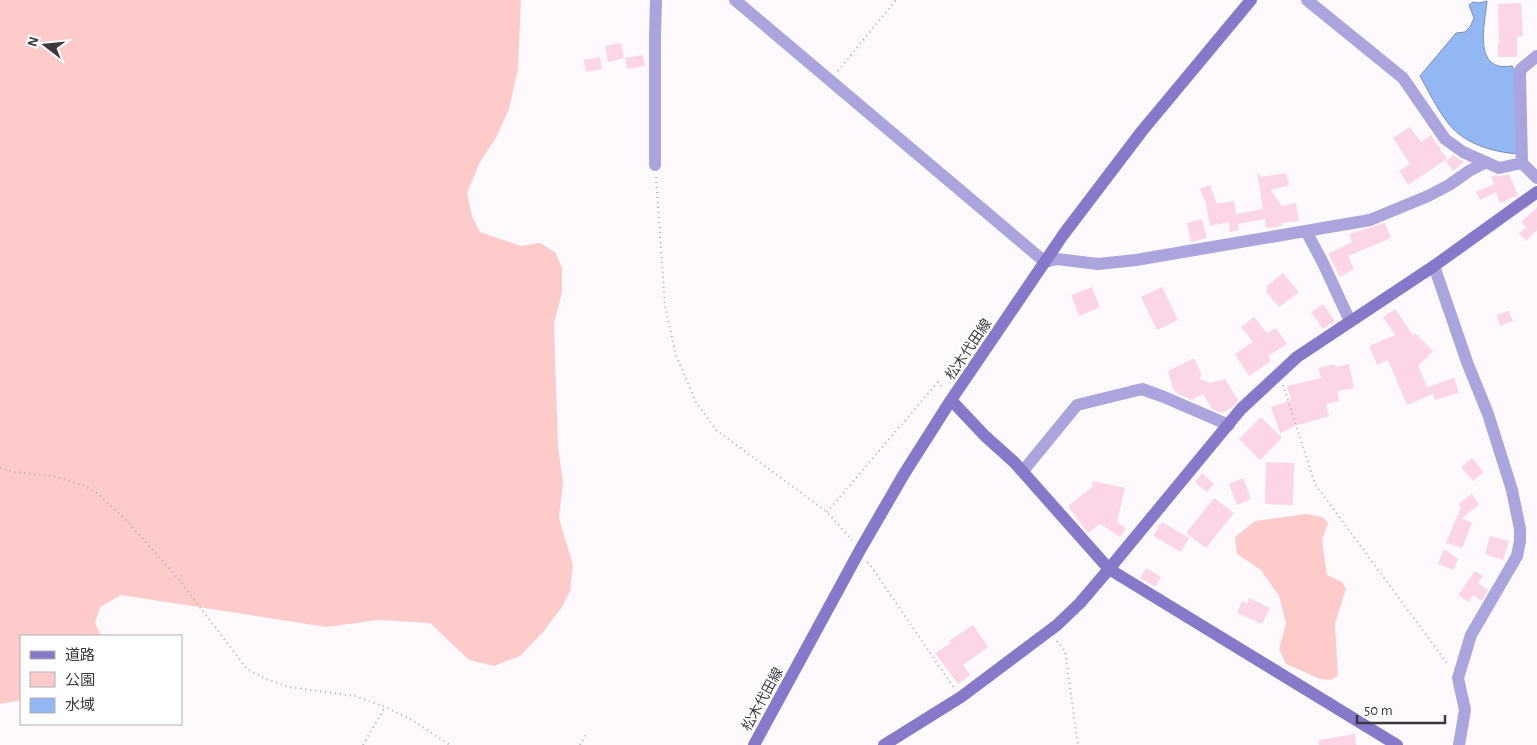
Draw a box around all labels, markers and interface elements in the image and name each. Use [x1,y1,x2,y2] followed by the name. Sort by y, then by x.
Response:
[20,20,70,70] north arrow
[25,35,42,48] text: N
[942,316,994,382] street label: 松木代田線
[20,635,182,725] legend
[65,647,95,663] text: 道路
[738,665,786,733] street label: 松木代田線
[65,672,95,688] text: 公園
[1357,692,1444,724] scale bar
[65,697,95,713] text: 水域
[1364,703,1393,718] text: 50 m

